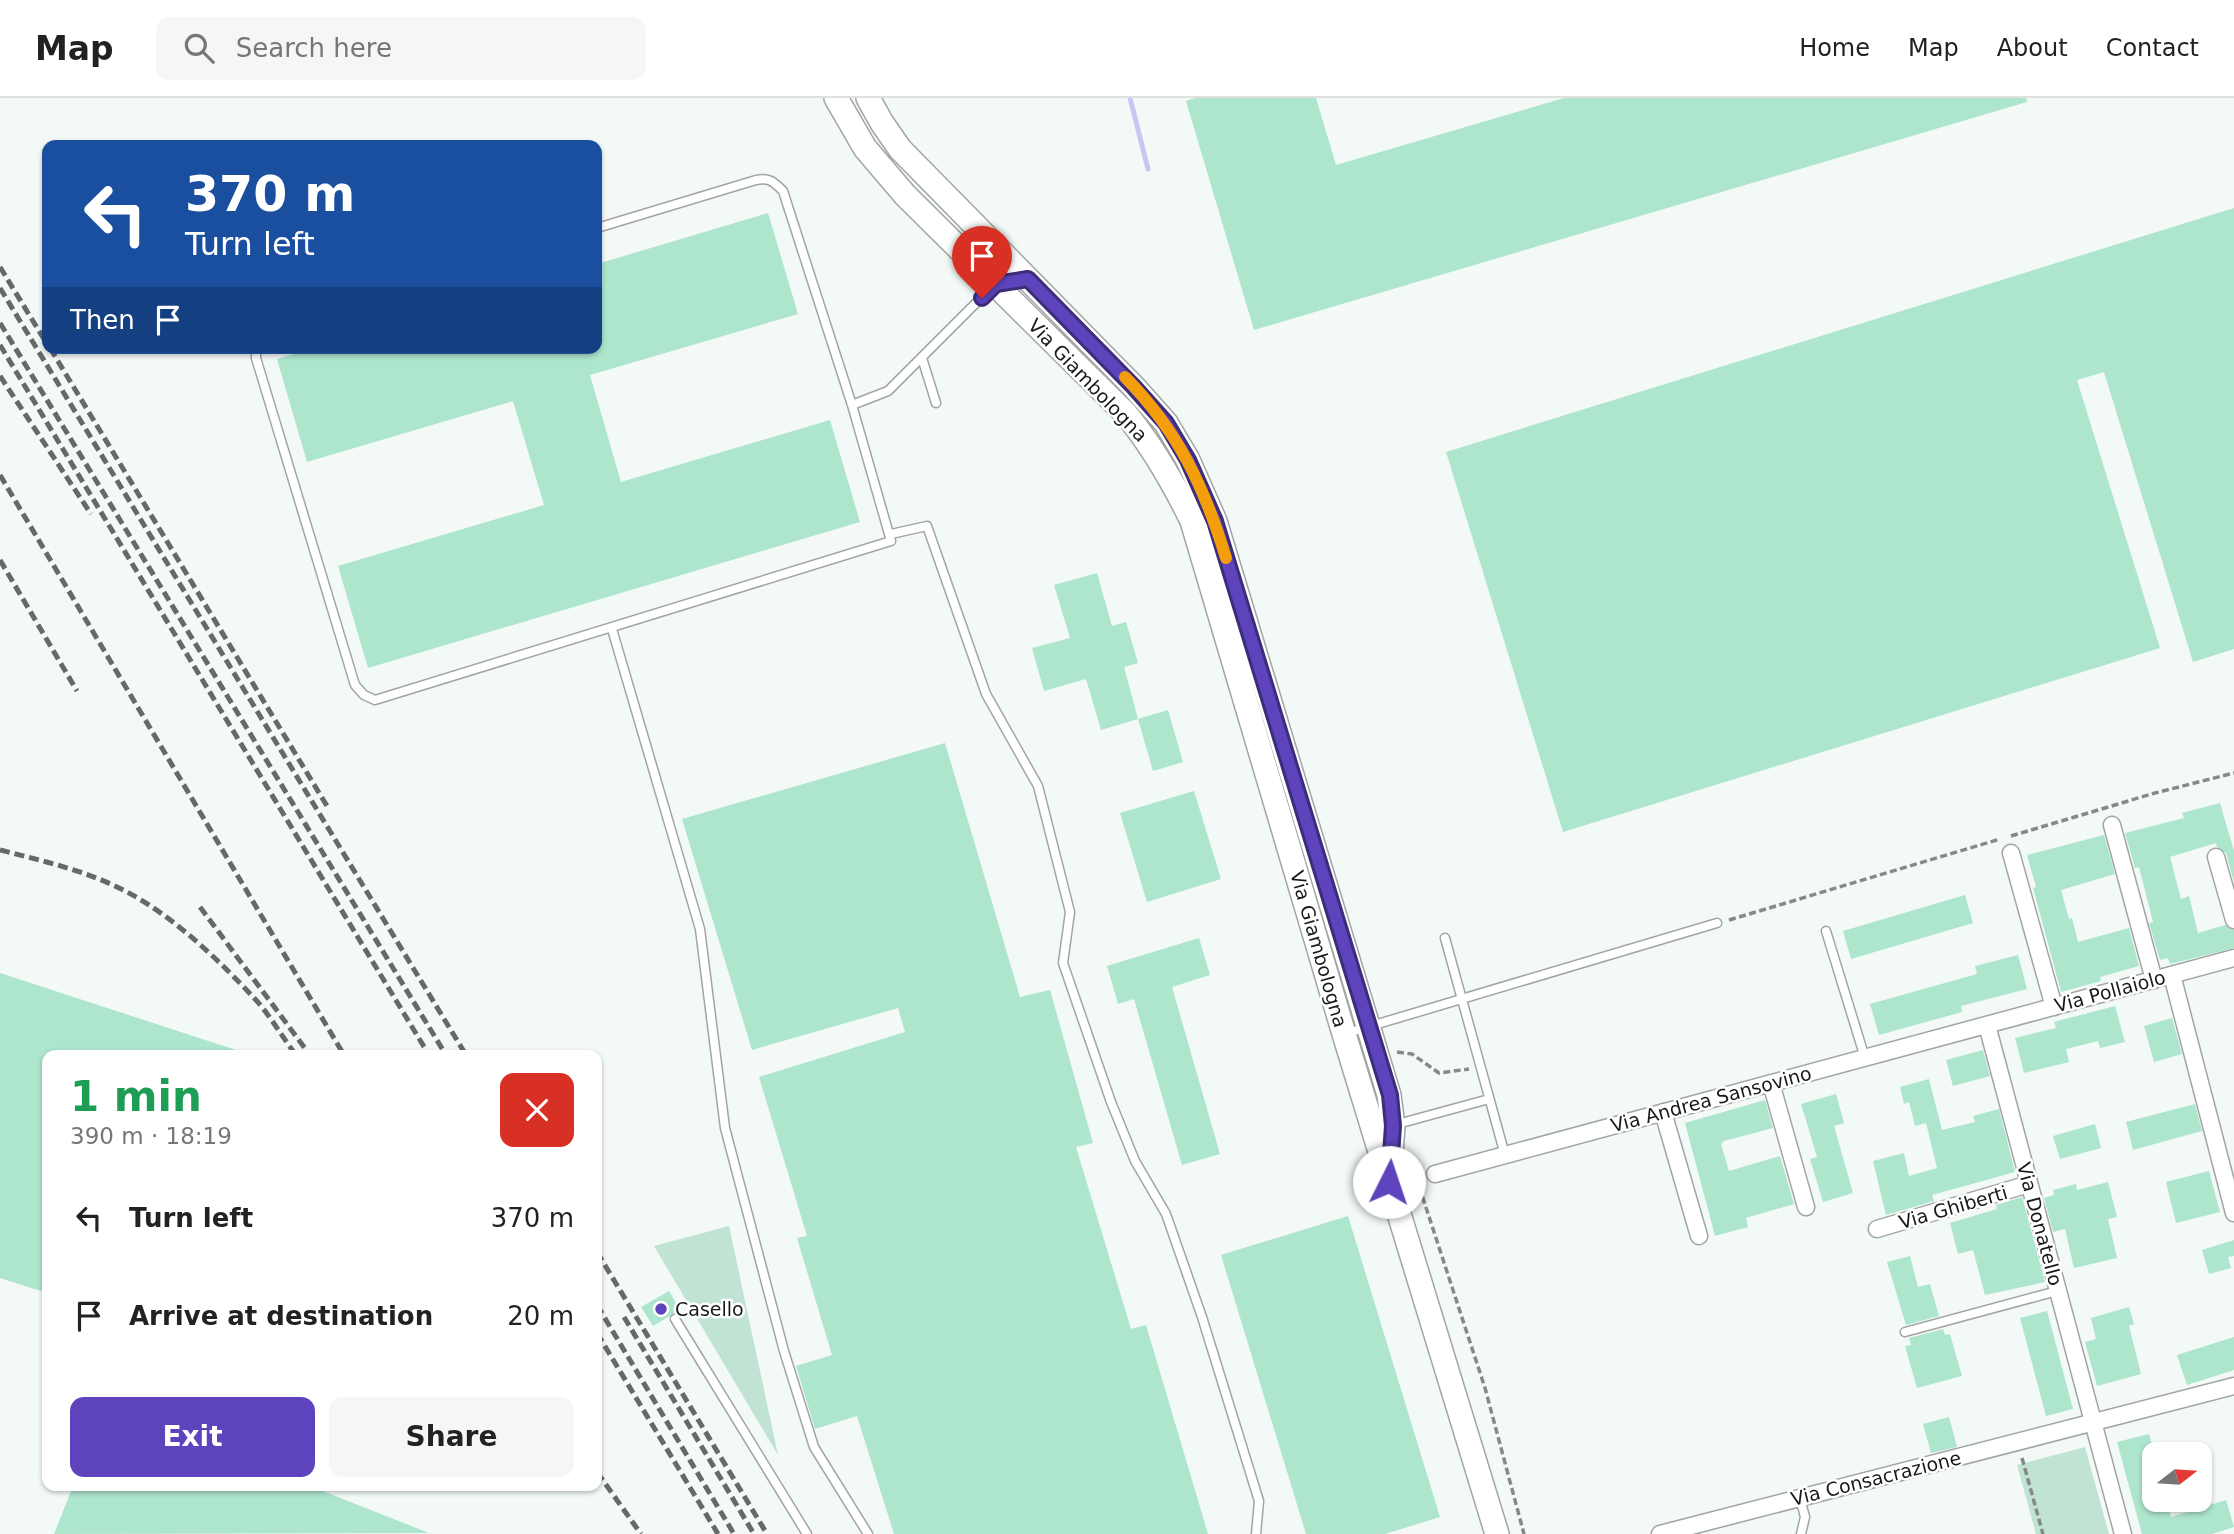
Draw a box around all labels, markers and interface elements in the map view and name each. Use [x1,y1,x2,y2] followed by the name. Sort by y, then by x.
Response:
[156,17,646,80] search box
[35,29,114,68] text: Map
[180,29,218,67] icon: search
[236,33,392,63] text: Search here
[1799,34,1870,62] text: Home
[1908,34,1959,62] text: Map
[1997,34,2068,62] text: About
[2106,34,2199,62] text: Contact
[185,166,355,223] text: 370 m
[70,168,161,259] icon: left
[185,225,315,263] text: Turn left
[952,226,1012,298] pin
[963,237,1001,275] icon: arrive
[149,301,187,339] icon: arrive
[70,305,135,335] text: Then
[1024,314,1152,446] street label: Via Giambologna
[1286,868,1352,1030] street label: Via Giambologna
[2052,966,2168,1016] street label: Via Pollaiolo
[1608,1062,1814,1136] street label: Via Andrea Sansovino
[70,1072,202,1121] text: 1 min
[500,1073,574,1147] button: close
[70,1123,232,1149] text: 390 m · 18:19
[1352,1145,1426,1219] position arrow
[2013,1160,2067,1288] street label: Via Donatello
[1896,1181,2010,1233] street label: Via Ghiberti
[70,1199,108,1237] icon: left
[129,1203,253,1233] text: Turn left
[491,1203,574,1233] text: 370 m
[70,1297,108,1335] icon: arrive
[675,1298,744,1320] place label: Casello
[129,1301,433,1331] text: Arrive at destination
[507,1301,574,1331] text: 20 m
[653,1301,669,1317] marker: Casello
[70,1397,315,1477] button: Exit
[329,1397,574,1477] button: Share
[2142,1442,2212,1512] north arrow
[2142,1442,2212,1512] map controls
[1789,1446,1963,1510] street label: Via Consacrazione

